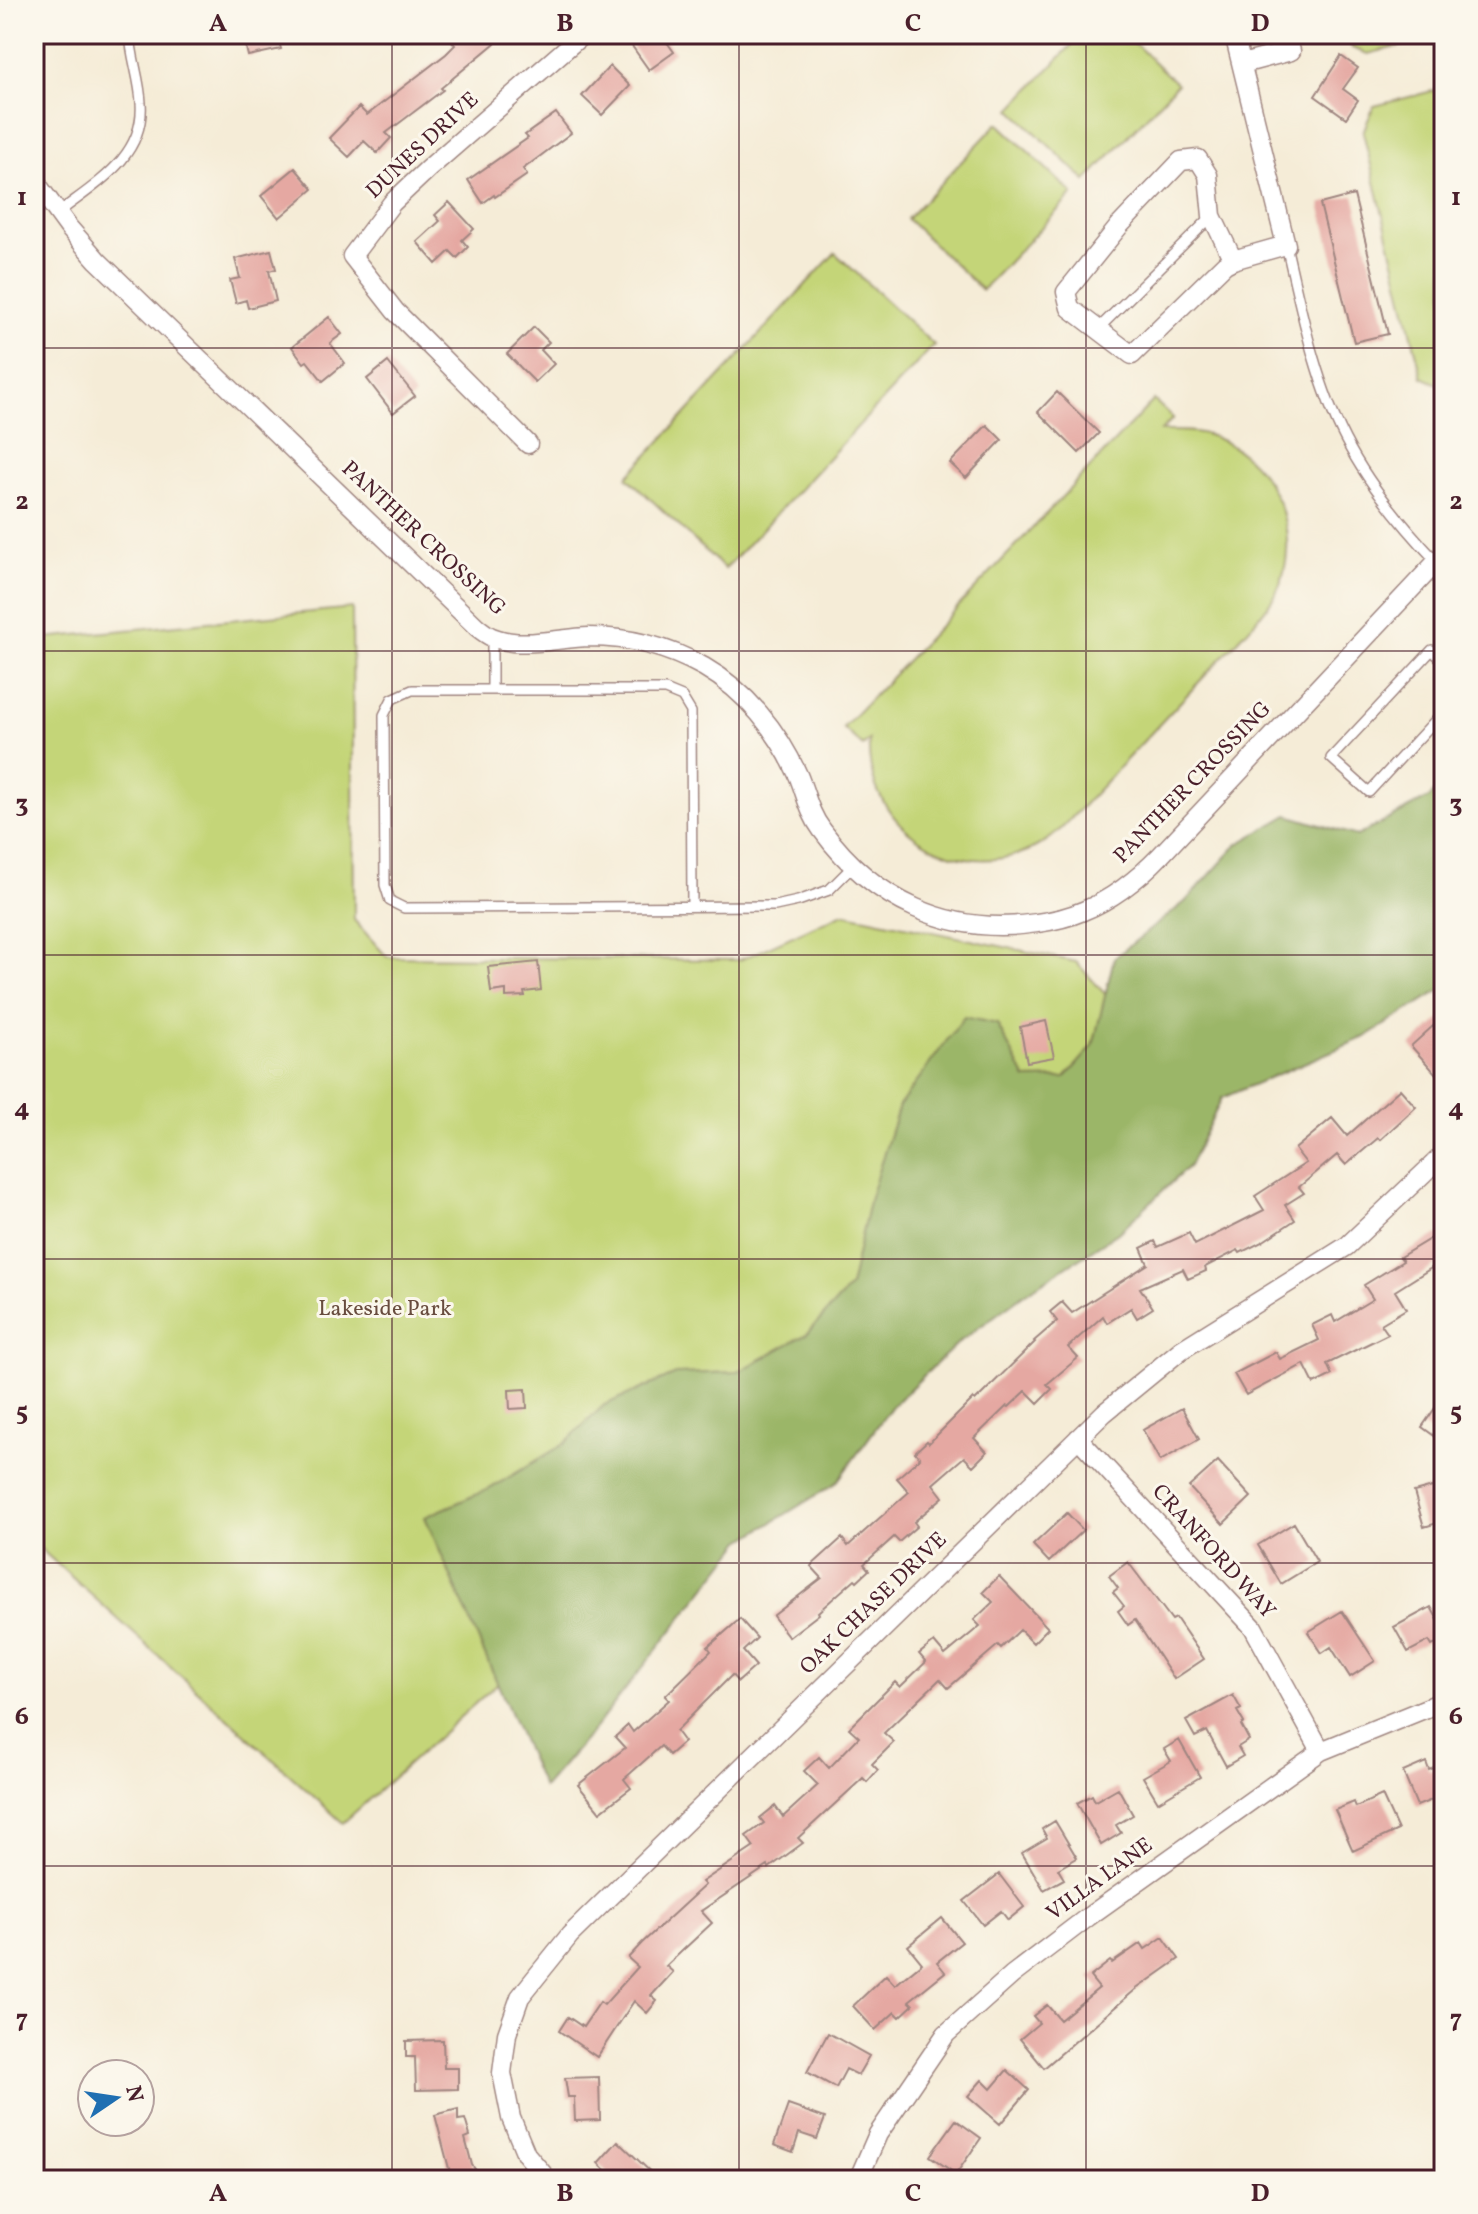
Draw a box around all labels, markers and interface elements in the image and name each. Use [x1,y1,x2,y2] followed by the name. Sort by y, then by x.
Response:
[209,6,228,42] text: A
[556,6,574,42] text: B
[905,6,921,42] text: C
[1250,6,1270,42] text: D
[360,85,486,207] street label: DUNES DRIVE
[17,180,27,216] text: 1
[1451,180,1461,216] text: 1
[334,454,512,624] street label: PANTHER CROSSING
[15,484,29,520] text: 2
[1449,484,1463,520] text: 2
[1107,695,1279,871] street label: PANTHER CROSSING
[15,787,29,823] text: 3
[1449,787,1463,823] text: 3
[14,1091,30,1127] text: 4
[1448,1091,1464,1127] text: 4
[318,1294,452,1325] park label: Lakeside Park
[16,1395,28,1431] text: 5
[1450,1395,1462,1431] text: 5
[1144,1478,1282,1626] street label: CRANFORD WAY
[794,1526,954,1682] street label: OAK CHASE DRIVE
[15,1699,29,1735] text: 6
[1449,1699,1463,1735] text: 6
[1040,1831,1160,1929] street label: VILLA LANE
[16,2002,28,2038] text: 7
[1450,2002,1462,2038] text: 7
[76,2058,156,2138] north arrow
[116,2083,150,2105] text: N
[209,2176,228,2212] text: A
[556,2176,574,2212] text: B
[905,2176,921,2212] text: C
[1250,2176,1270,2212] text: D

